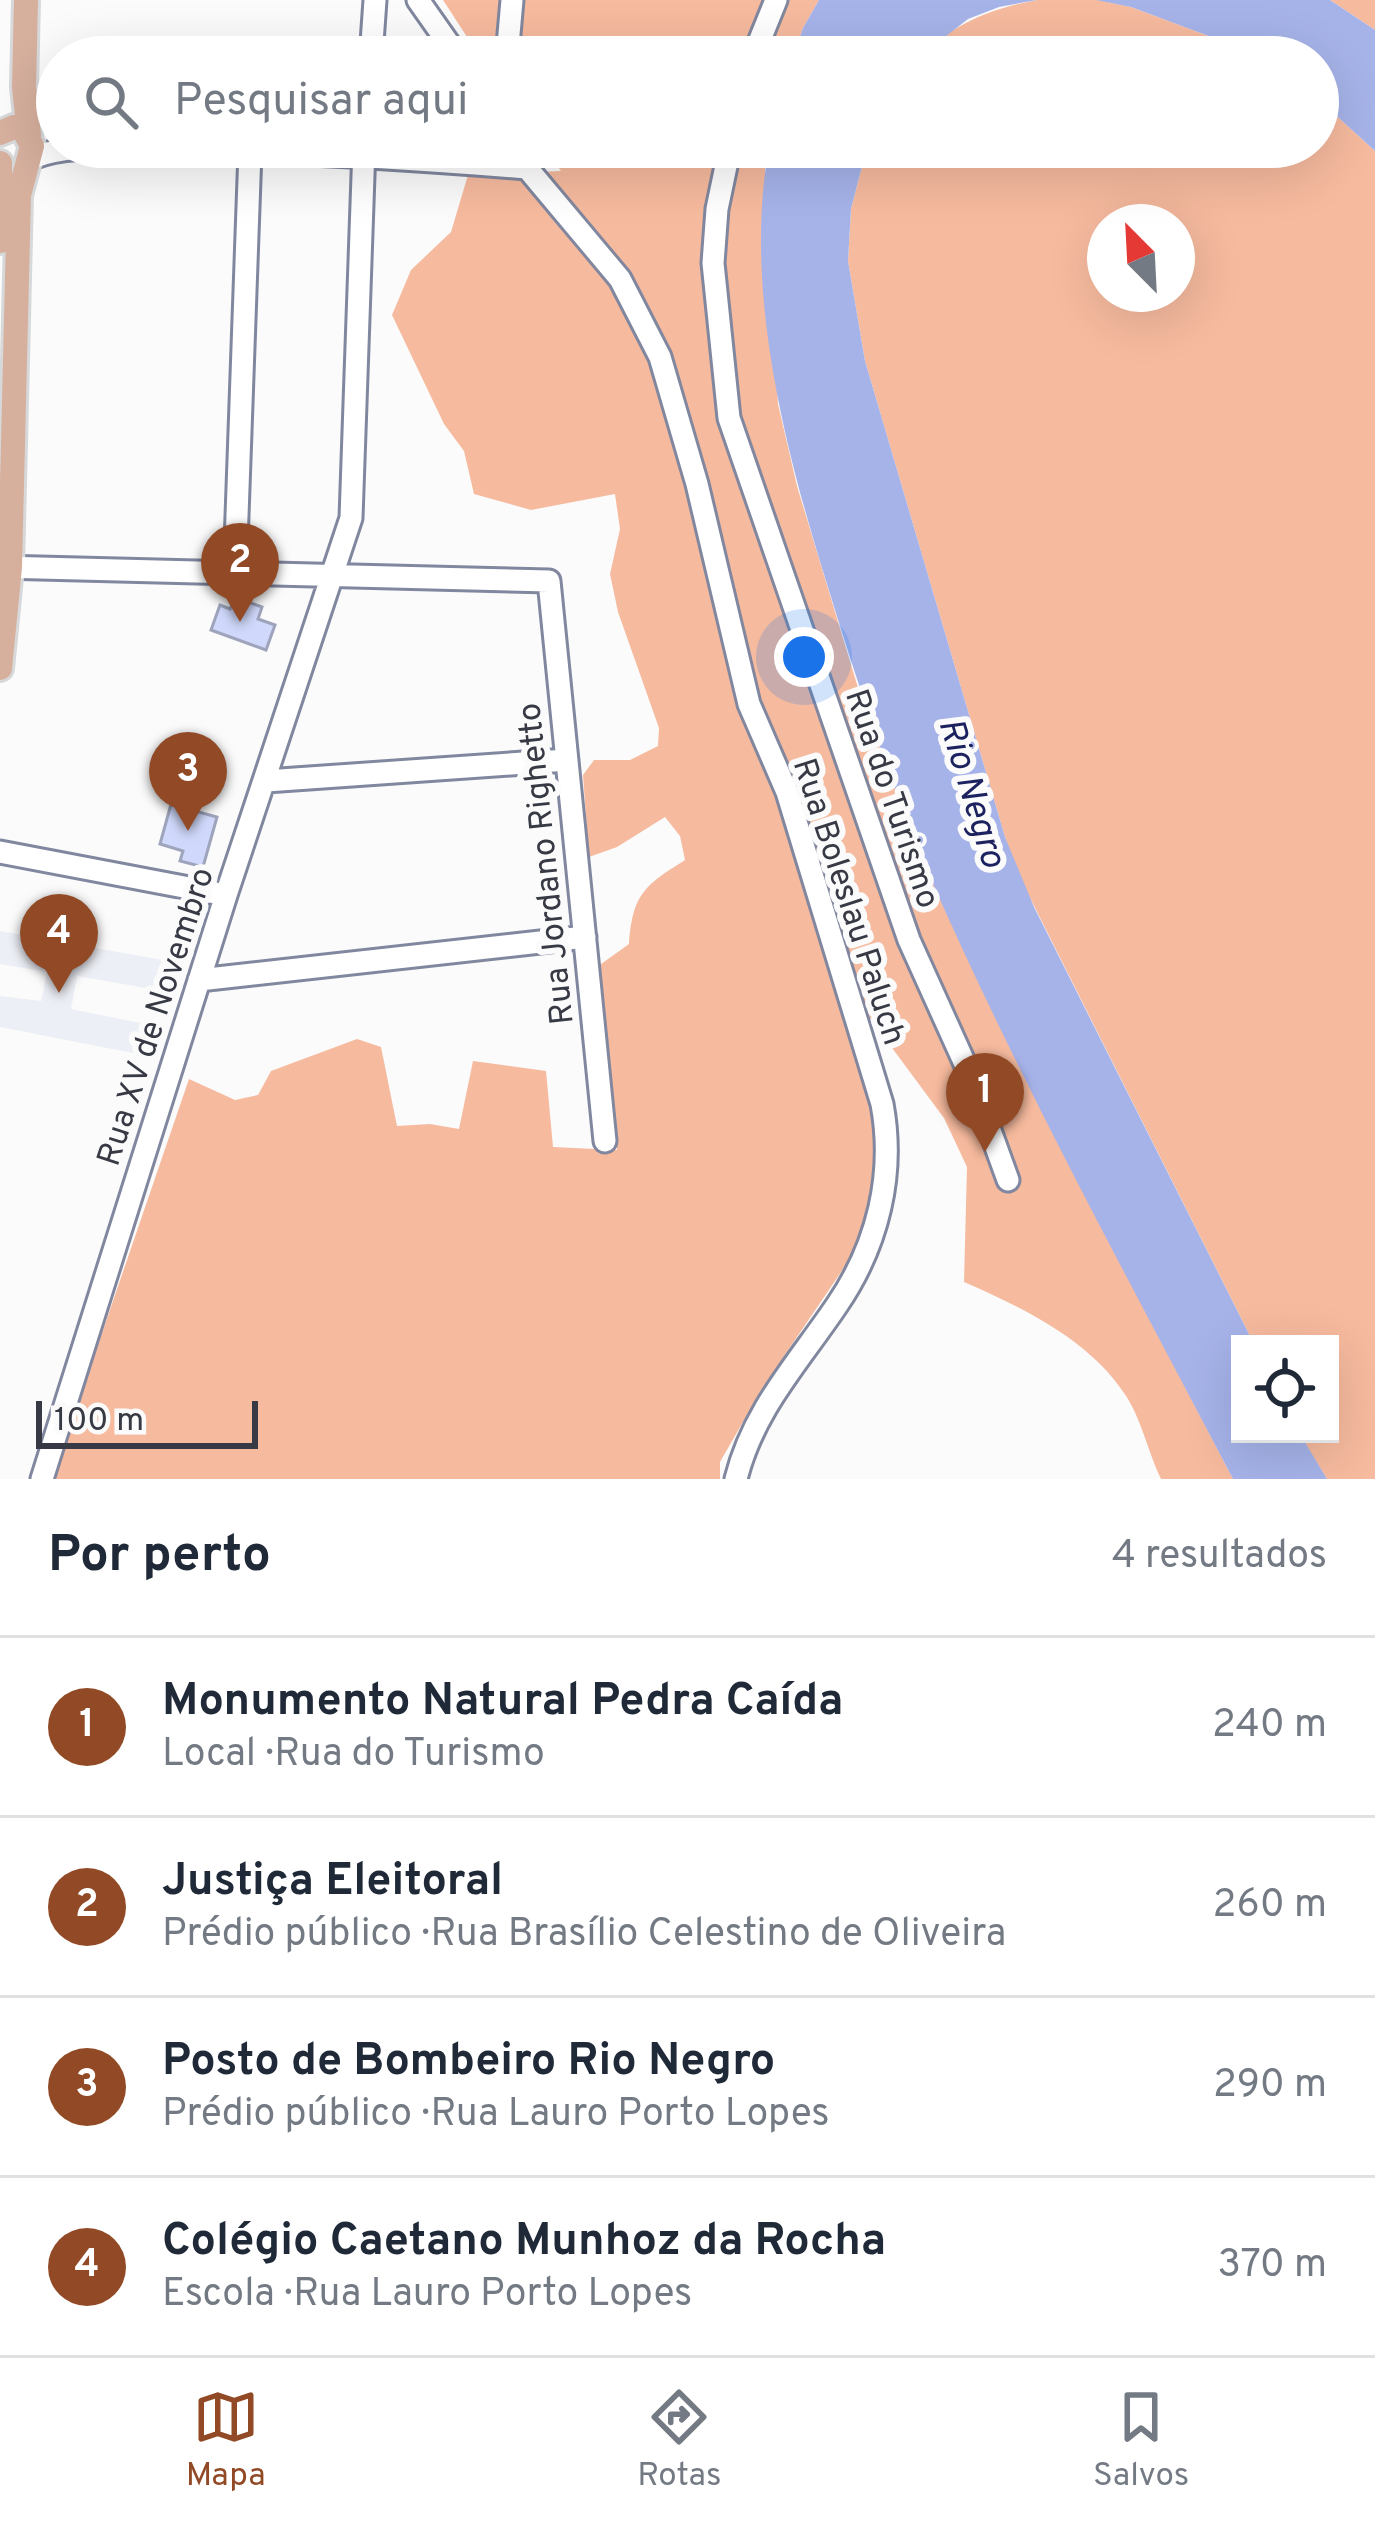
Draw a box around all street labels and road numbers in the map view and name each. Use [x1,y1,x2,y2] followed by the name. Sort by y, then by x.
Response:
[833,684,947,914] street label: Rua do Turismo
[510,701,586,1026] street label: Rua Jordano Righetto
[781,753,913,1051] street label: Rua Boleslau Paluch
[90,863,226,1172] street label: Rua XV de Novembro

